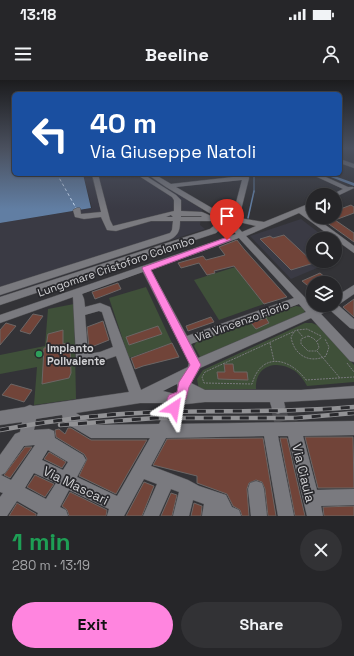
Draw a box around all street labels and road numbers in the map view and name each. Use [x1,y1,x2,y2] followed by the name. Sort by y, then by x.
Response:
[36,232,196,299] street label: Lungomare Cristoforo Colombo
[193,297,291,344] street label: Via Vincenzo Florio
[288,442,319,505] street label: Via Ciaula
[40,462,111,509] street label: Via Mascari

